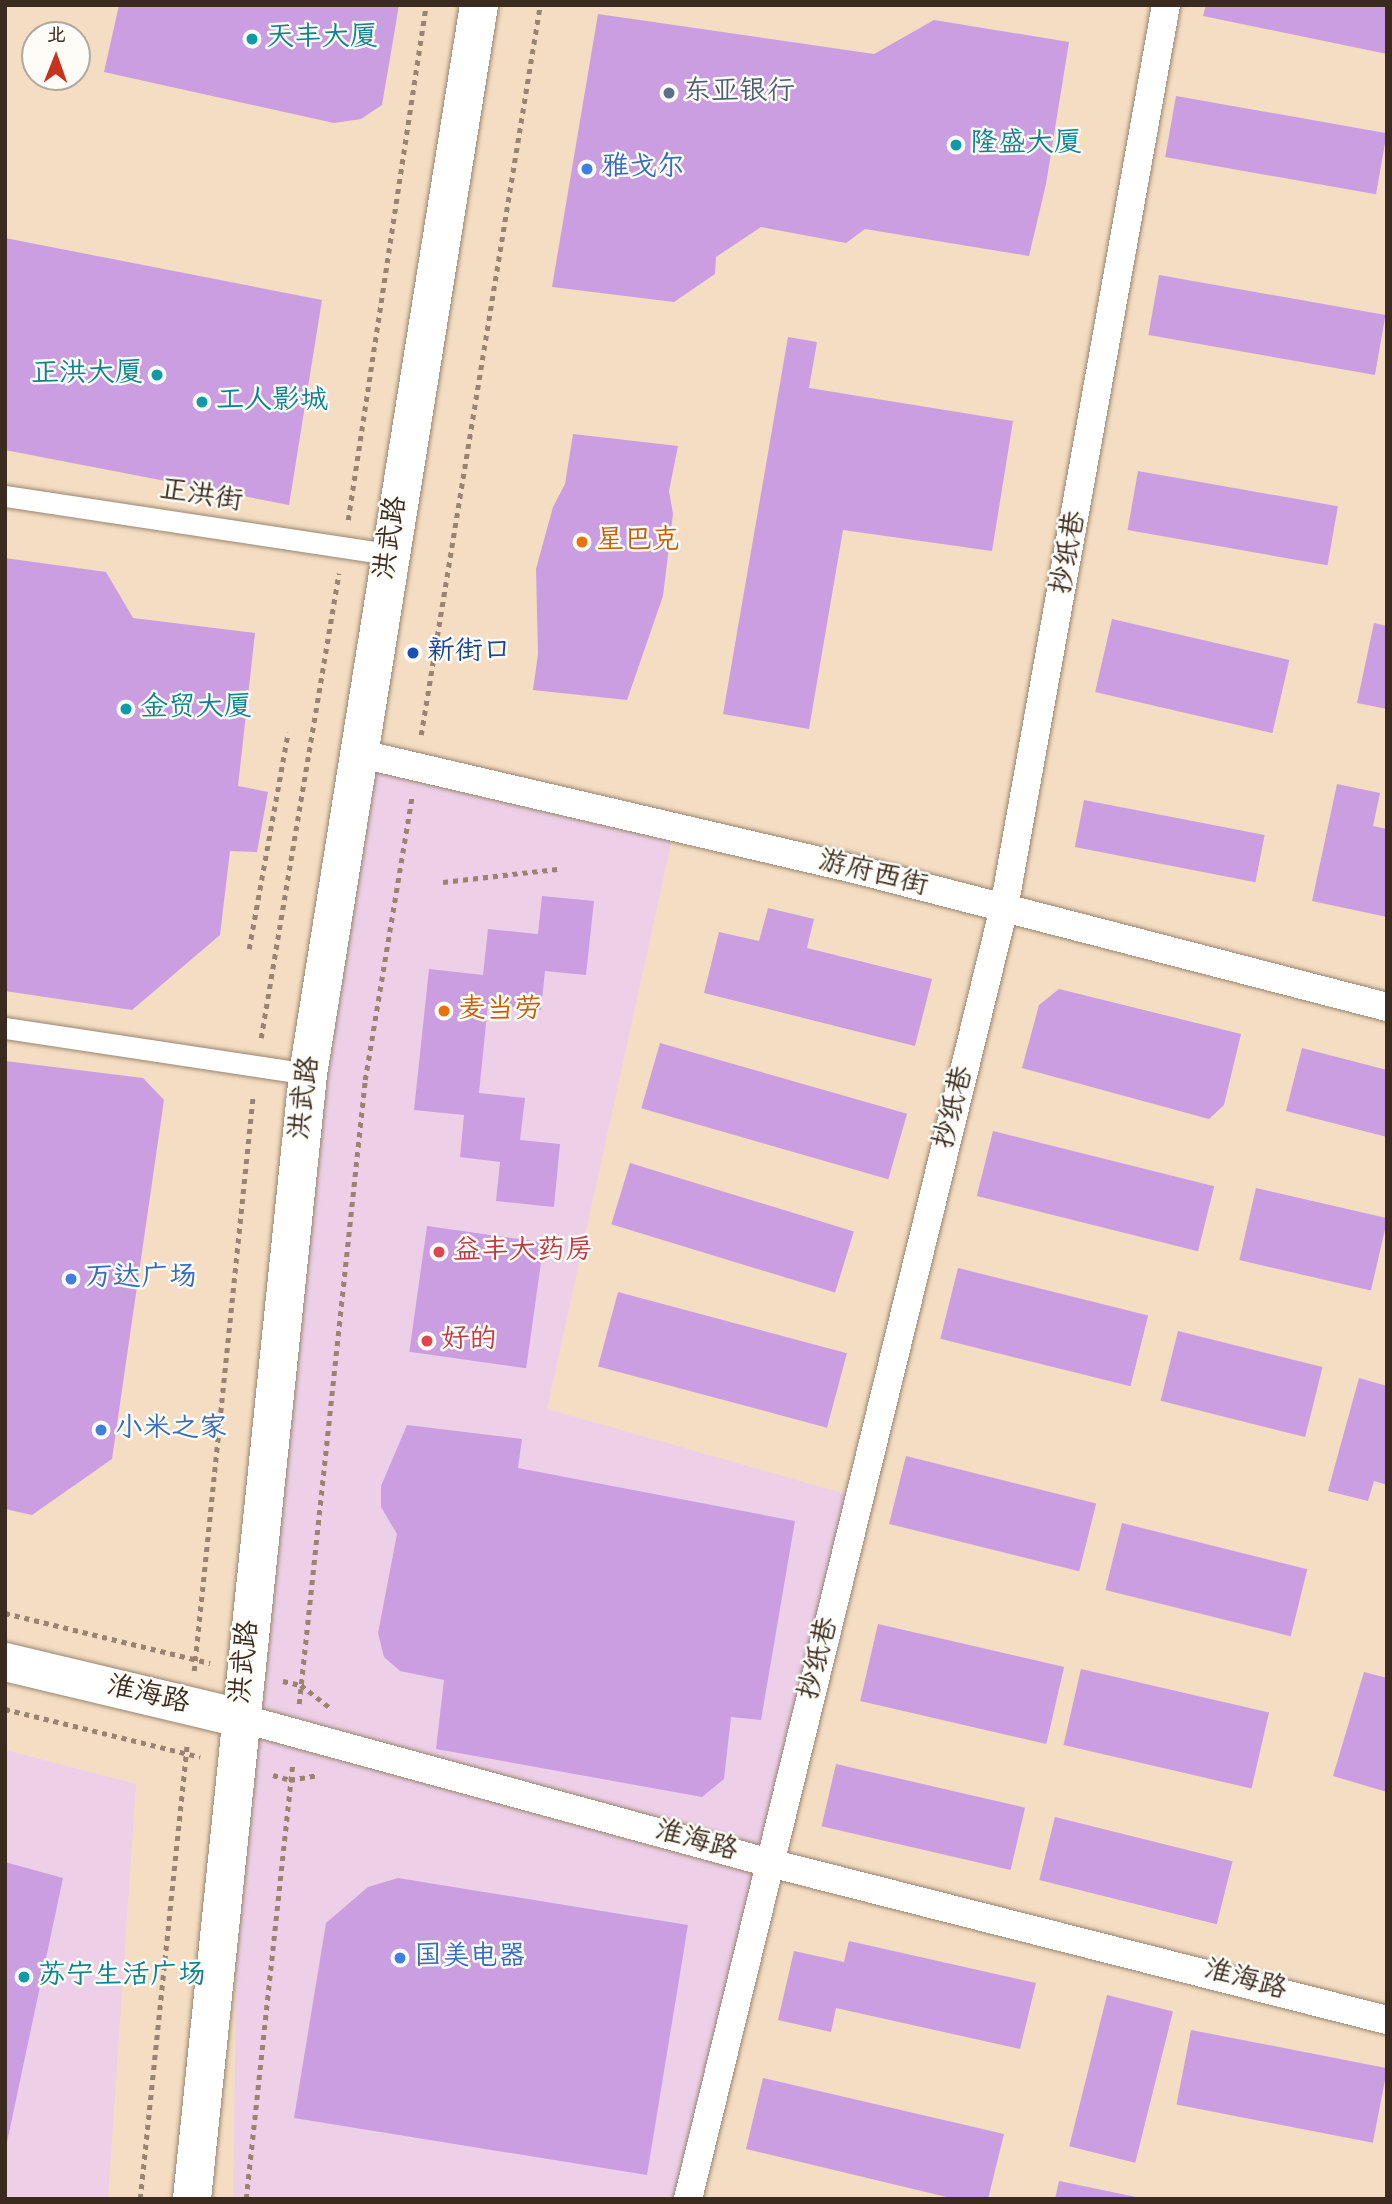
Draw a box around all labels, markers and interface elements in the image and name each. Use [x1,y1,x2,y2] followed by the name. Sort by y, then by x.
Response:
[21,21,91,91] north arrow
[266,22,378,56] place label: 天丰大厦
[47,23,66,50] text: 北
[244,31,260,47] marker: 天丰大厦
[683,76,795,110] place label: 东亚银行
[661,85,677,101] marker: 东亚银行
[970,128,1082,162] place label: 隆盛大厦
[948,137,964,153] marker: 隆盛大厦
[601,152,685,186] place label: 雅戈尔
[579,161,595,177] marker: 雅戈尔
[31,358,143,392] place label: 正洪大厦
[149,367,165,383] marker: 正洪大厦
[216,385,328,419] place label: 工人影城
[194,394,210,410] marker: 工人影城
[157,474,245,520] street label: 正洪街
[369,494,415,582] street label: 洪武路
[1046,509,1094,597] street label: 抄纸巷
[596,525,680,559] place label: 星巴克
[574,534,590,550] marker: 星巴克
[427,636,511,670] place label: 新街口
[405,645,421,661] marker: 新街口
[140,692,252,726] place label: 金贸大厦
[118,701,134,717] marker: 金贸大厦
[815,845,931,905] street label: 游府西街
[458,994,542,1028] place label: 麦当劳
[436,1003,452,1019] marker: 麦当劳
[284,1054,328,1142] street label: 洪武路
[929,1063,981,1153] street label: 抄纸巷
[453,1235,593,1269] place label: 益丰大药房
[431,1244,447,1260] marker: 益丰大药房
[85,1262,197,1296] place label: 万达广场
[63,1271,79,1287] marker: 万达广场
[441,1324,497,1358] place label: 好的
[419,1333,435,1349] marker: 好的
[115,1413,227,1447] place label: 小米之家
[93,1422,109,1438] marker: 小米之家
[794,1614,846,1704] street label: 抄纸巷
[225,1618,267,1706] street label: 洪武路
[103,1670,193,1722] street label: 淮海路
[651,1815,741,1869] street label: 淮海路
[414,1941,526,1975] place label: 国美电器
[392,1950,408,1966] marker: 国美电器
[1200,1954,1290,2008] street label: 淮海路
[38,1960,206,1994] place label: 苏宁生活广场
[16,1969,32,1985] marker: 苏宁生活广场

